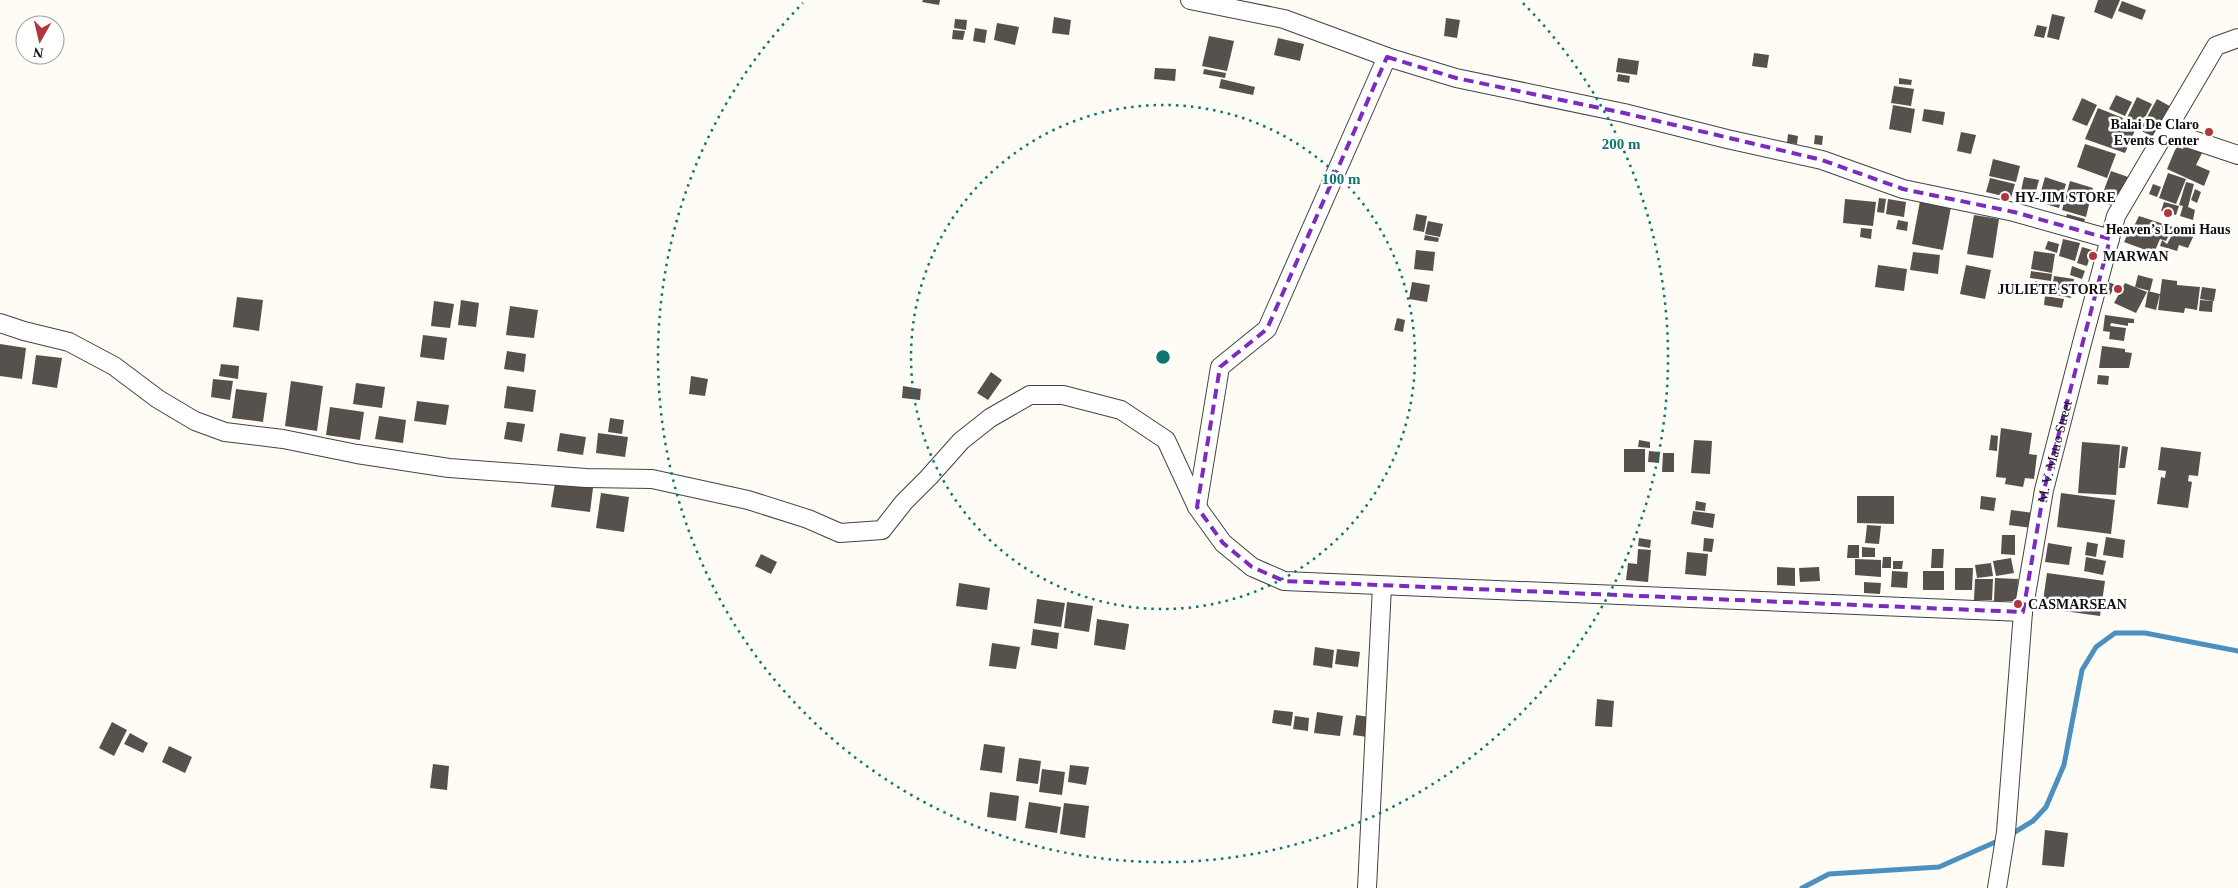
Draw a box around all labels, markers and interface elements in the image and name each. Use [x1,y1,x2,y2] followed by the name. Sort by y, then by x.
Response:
[15,15,65,65] north arrow
[32,44,44,61] text: N
[2111,117,2199,148] place label: Balai De Claro Events Center
[2203,126,2215,138] marker: Balai De Claro Events Center
[1602,136,1641,152] text: 200 m
[1322,171,1361,187] text: 100 m
[2015,190,2116,205] place label: HY-JIM STORE
[1999,191,2011,203] marker: HY-JIM STORE
[2162,207,2174,219] marker: Heaven’s Lomi Haus
[2106,222,2231,237] place label: Heaven’s Lomi Haus
[2103,249,2169,264] place label: MARWAN
[2087,250,2099,262] marker: MARWAN
[1997,282,2108,297] place label: JULIETE STORE
[2112,283,2124,295] marker: JULIETE STORE
[1154,348,1172,366] centre of rings
[2035,399,2075,504] street label: M. V. Matro Street
[2028,597,2127,612] place label: CASMARSEAN
[2012,598,2024,610] marker: CASMARSEAN

